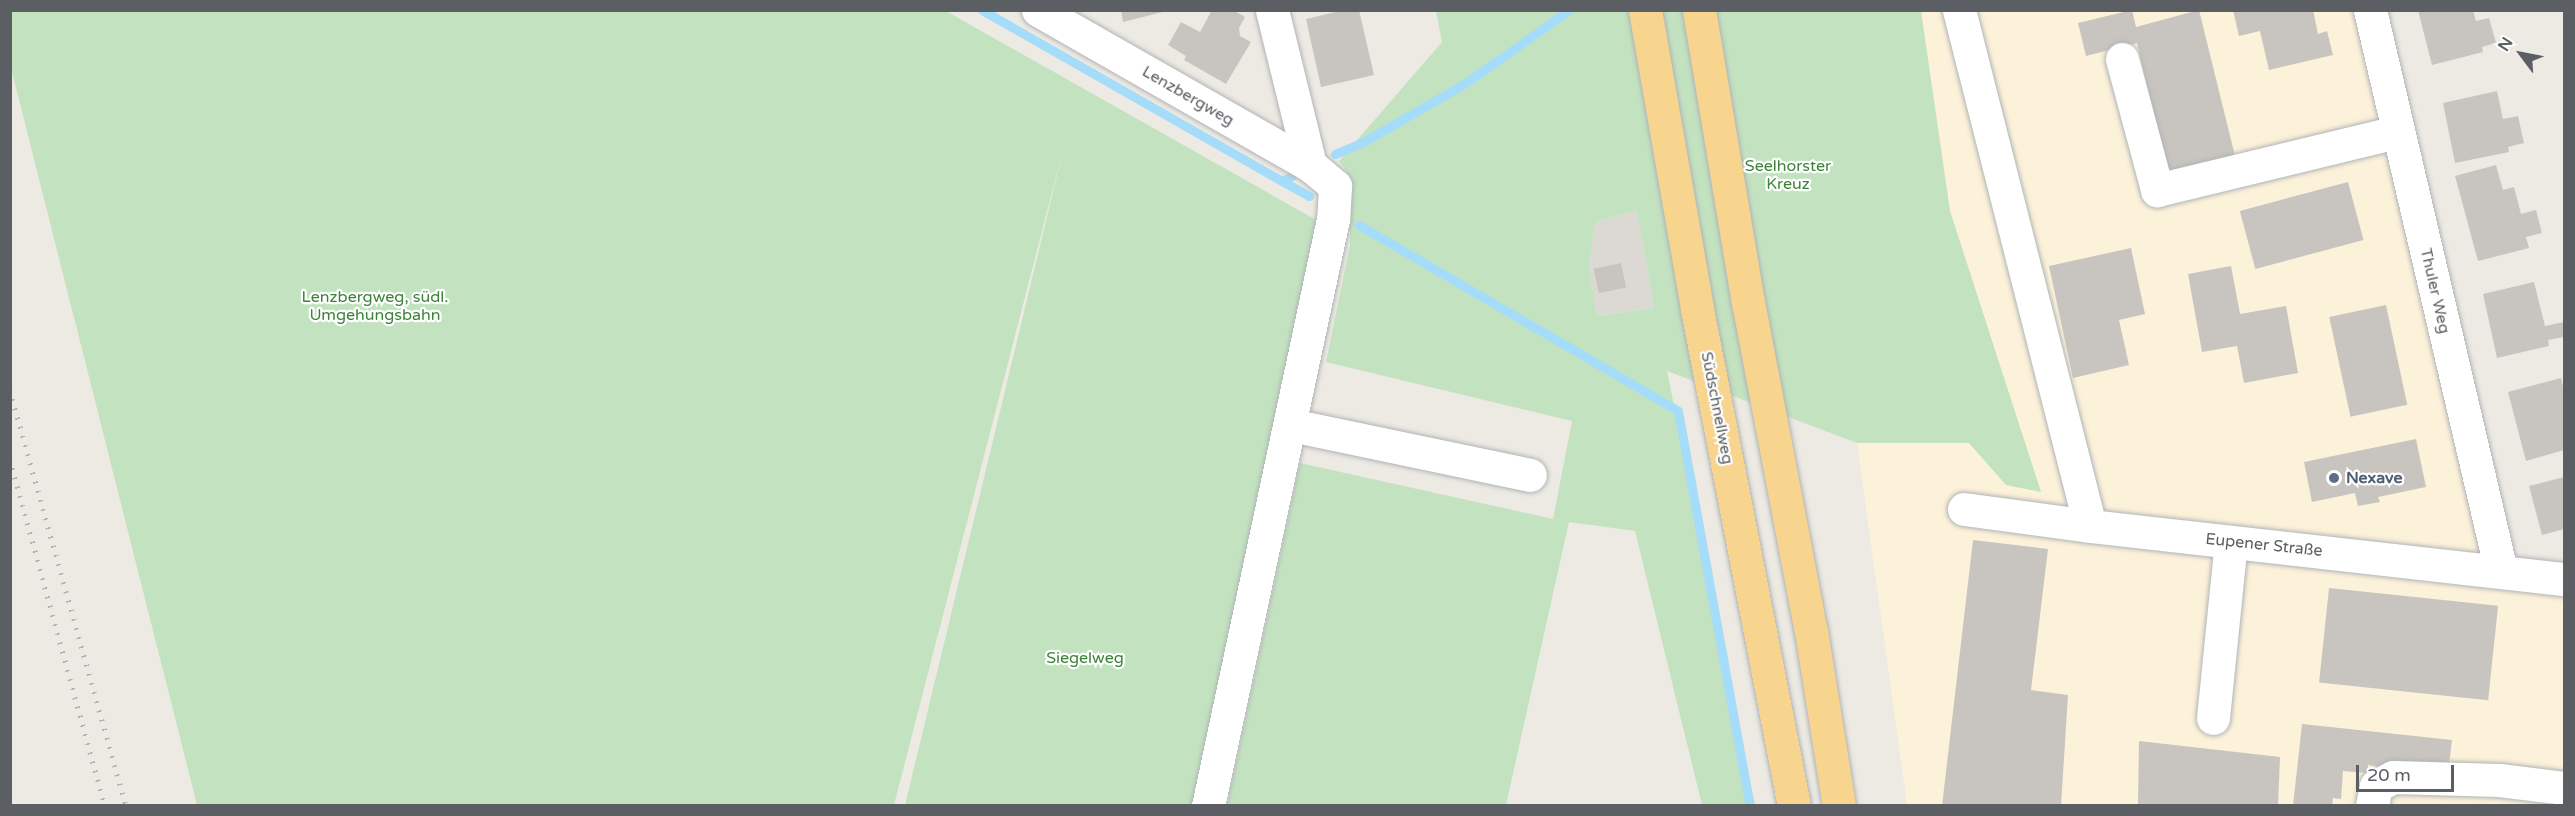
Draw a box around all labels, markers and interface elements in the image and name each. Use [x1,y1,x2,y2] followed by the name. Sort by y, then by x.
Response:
[2491,24,2551,84] north arrow
[2494,34,2518,55] text: N
[1139,62,1237,130] street label: Lenzbergweg
[1745,156,1831,194] park label: Seelhorster Kreuz
[2416,246,2454,336] street label: Thuler Weg
[302,287,448,325] park label: Lenzbergweg, südl. Umgehungsbahn
[1697,350,1737,466] street label: Südschnellweg
[2346,468,2403,488] place label: Nexave
[2327,471,2341,485] marker: Nexave
[2205,529,2323,561] street label: Eupener Straße
[1046,648,1124,668] park label: Siegelweg
[2359,753,2456,791] scale bar
[2367,764,2411,786] text: 20 m

